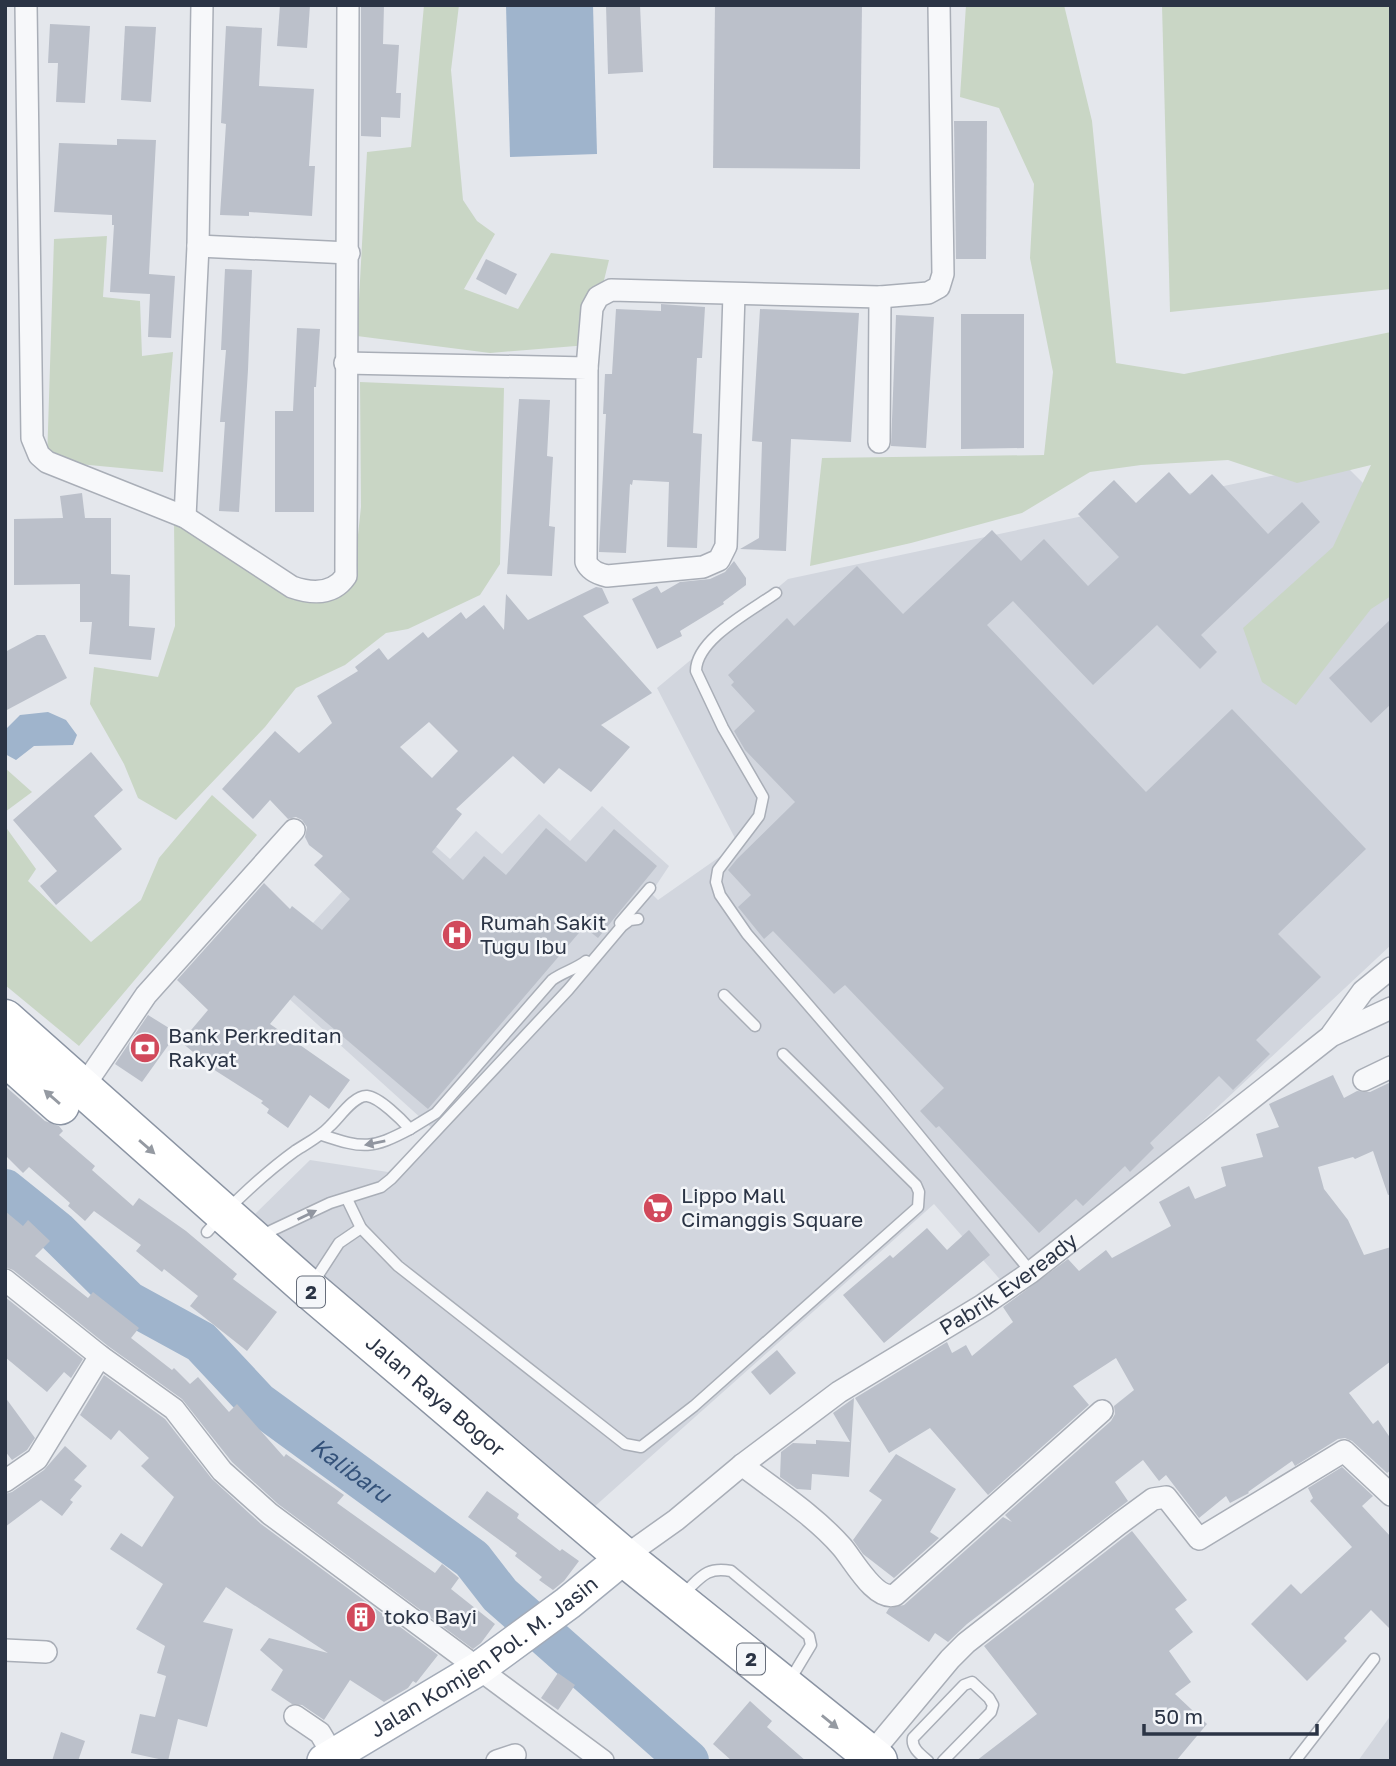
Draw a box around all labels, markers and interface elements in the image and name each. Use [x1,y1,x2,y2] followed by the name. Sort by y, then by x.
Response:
[480,909,606,959] place label: Rumah Sakit Tugu Ibu
[440,918,474,952] hospital icon: Rumah Sakit Tugu Ibu
[168,1022,342,1072] place label: Bank Perkreditan Rakyat
[128,1031,162,1065] bank icon: Bank Perkreditan Rakyat
[43,1089,61,1105] one-way arrow
[364,1138,386,1149] one-way arrow
[138,1139,156,1155] one-way arrow
[681,1182,863,1232] place label: Lippo Mall Cimanggis Square
[641,1191,675,1225] supermarket icon: Lippo Mall Cimanggis Square
[297,1209,317,1220] one-way arrow
[934,1227,1082,1340] street label: Pabrik Eveready
[297,1276,325,1308] road number: 2
[361,1329,511,1462] street label: Jalan Raya Bogor
[306,1431,398,1509] water label: Kalibaru
[365,1570,603,1743] street label: Jalan Komjen Pol. M. Jasin
[344,1600,378,1634] building icon: toko Bayi
[384,1603,477,1629] place label: toko Bayi
[737,1644,765,1674] road number: 2
[1144,1692,1317,1736] scale bar
[1154,1703,1203,1729] text: 50 m
[820,1715,838,1730] one-way arrow

